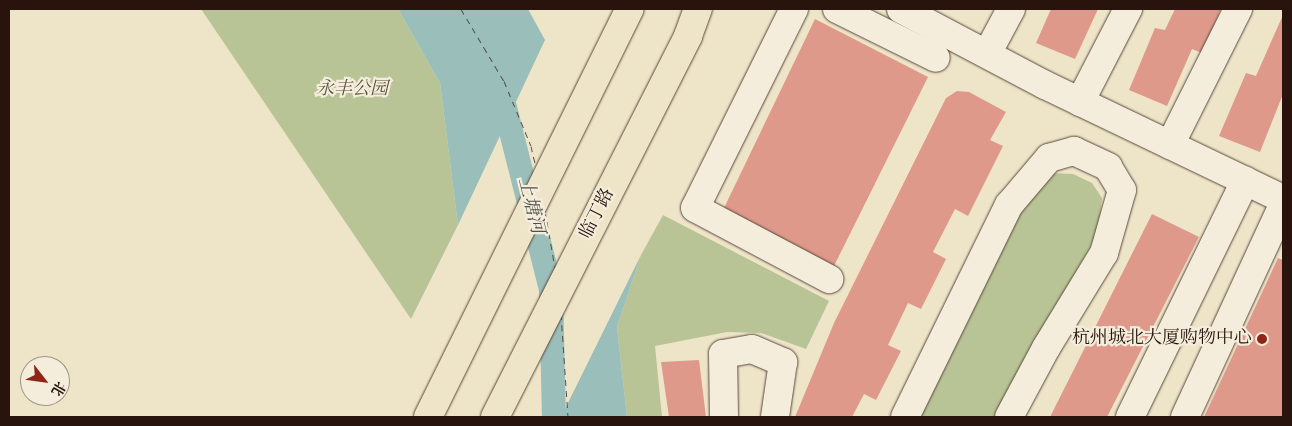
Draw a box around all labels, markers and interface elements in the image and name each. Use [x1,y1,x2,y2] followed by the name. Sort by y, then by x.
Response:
[316,79,388,101] park label: 永丰公园
[512,176,548,236] water label: 上塘河
[576,185,620,243] street label: 临丁路
[1072,328,1252,350] place label: 杭州城北大厦购物中心
[1256,333,1268,345] marker: 杭州城北大厦购物中心
[20,356,70,406] north arrow
[45,377,69,399] text: 北

